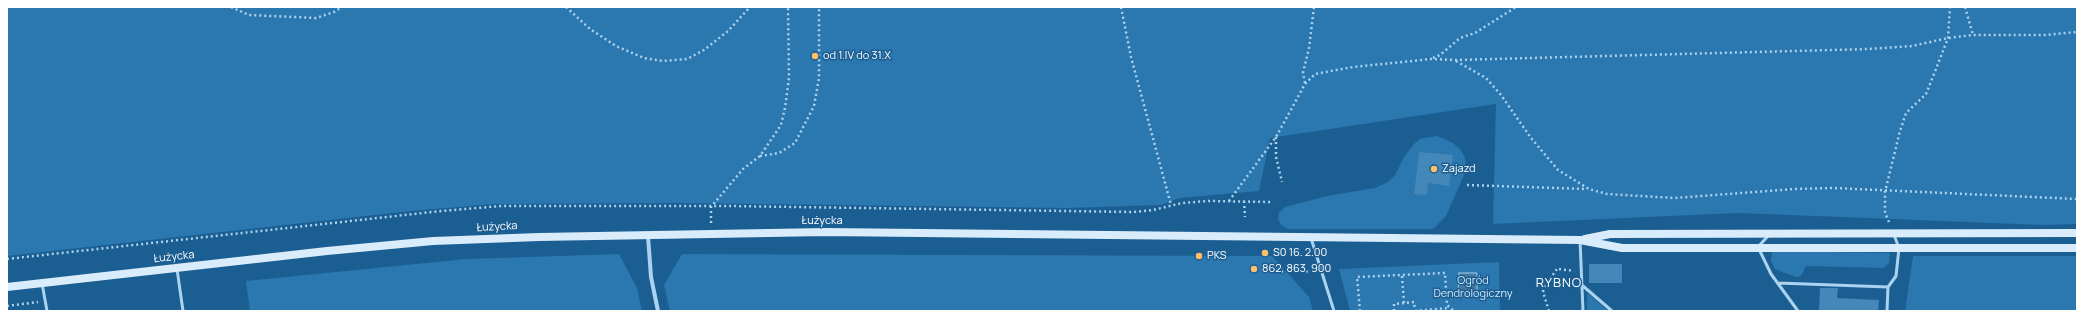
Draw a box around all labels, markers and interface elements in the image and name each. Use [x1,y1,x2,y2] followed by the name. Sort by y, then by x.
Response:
[823,49,891,63] place label: od 1.IV do 31.X
[810,51,820,61] marker: od 1.IV do 31.X
[1442,162,1476,176] place label: Zajazd
[1429,164,1439,174] marker: Zajazd
[801,214,843,228] street label: Łużycka
[476,219,518,235] street label: Łużycka
[1273,246,1327,260] place label: S0 16. 2.00
[153,248,195,266] street label: Łużycka
[1260,248,1270,258] marker: S0 16. 2.00
[1207,249,1227,263] place label: PKS
[1194,251,1204,261] marker: PKS
[1262,262,1331,276] place label: 862, 863, 900
[1249,264,1259,274] marker: 862, 863, 900
[1433,274,1513,300] park label: Ogród Dendrologiczny
[1536,275,1582,291] district label: RYBNO

